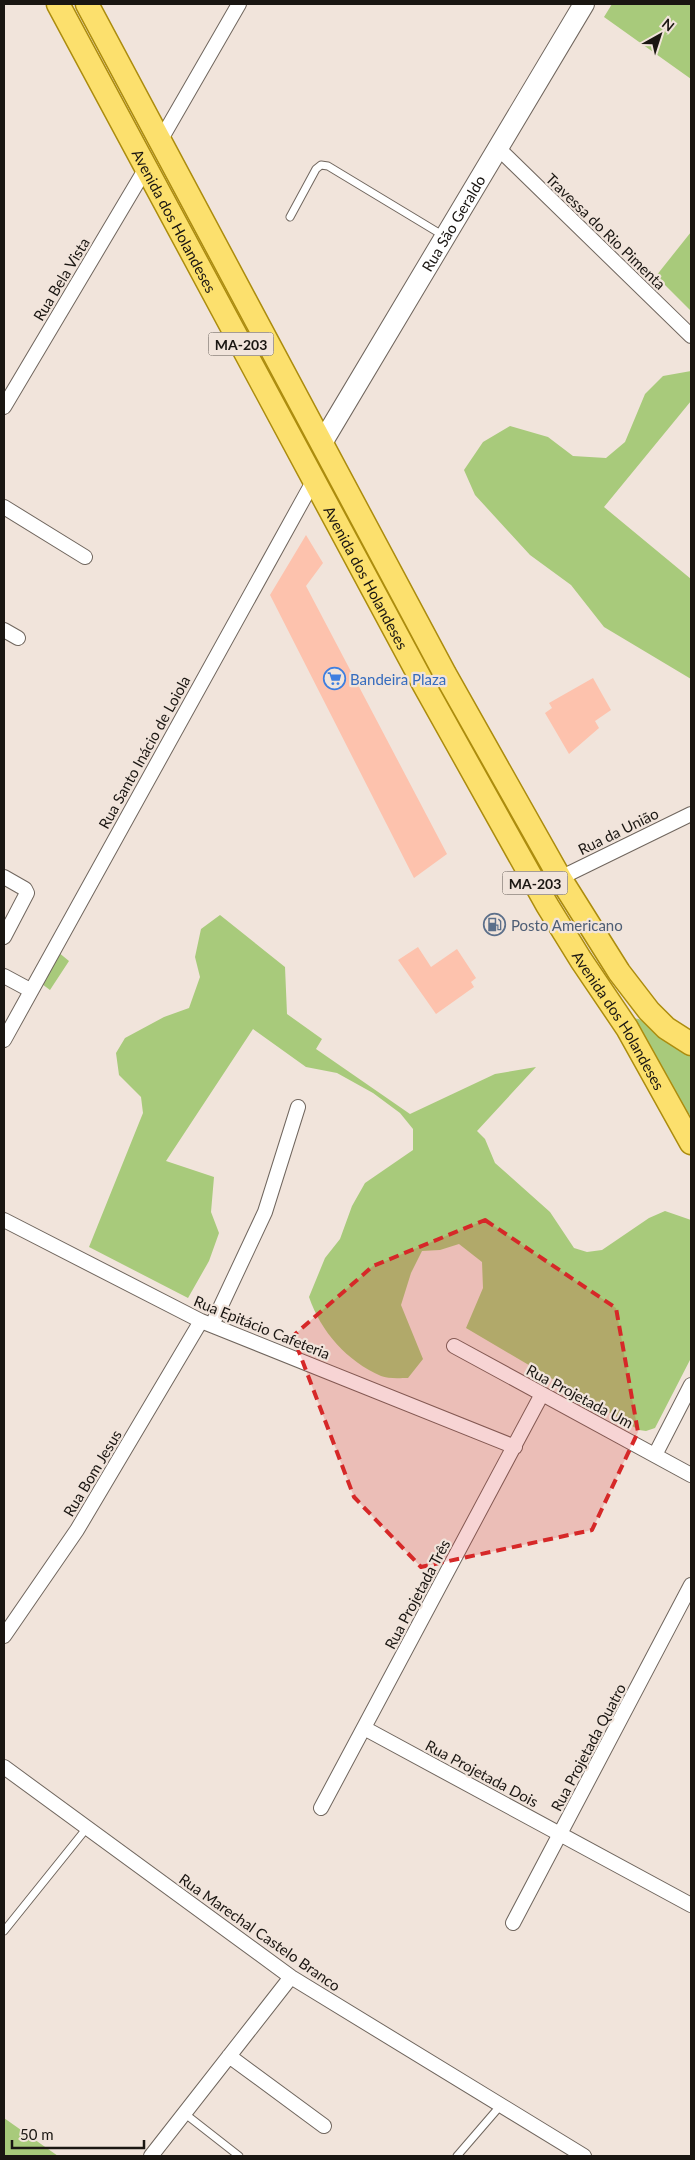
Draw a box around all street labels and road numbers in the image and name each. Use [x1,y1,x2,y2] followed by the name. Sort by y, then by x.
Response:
[129,146,220,296] street label: Avenida dos Holandeses
[542,169,670,293] street label: Travessa do Rio Pimenta
[418,172,489,274] street label: Rua São Geraldo
[29,234,93,324] street label: Rua Bela Vista
[208,332,274,356] road number: MA-203
[320,503,412,652] street label: Avenida dos Holandeses
[94,672,194,832] street label: Rua Santo Inácio de Loiola
[575,804,661,858] street label: Rua da União
[502,871,568,894] road number: MA-203
[569,948,669,1093] street label: Avenida dos Holandeses
[191,1291,333,1363] street label: Rua Epitácio Cafeteria
[523,1360,637,1432] street label: Rua Projetada Um
[59,1426,125,1520] street label: Rua Bom Jesus
[381,1536,453,1652] street label: Rua Projetada Três
[547,1680,629,1814] street label: Rua Projetada Quatro
[423,1736,541,1810] street label: Rua Projetada Dois
[176,1869,344,1995] street label: Rua Marechal Castelo Branco

